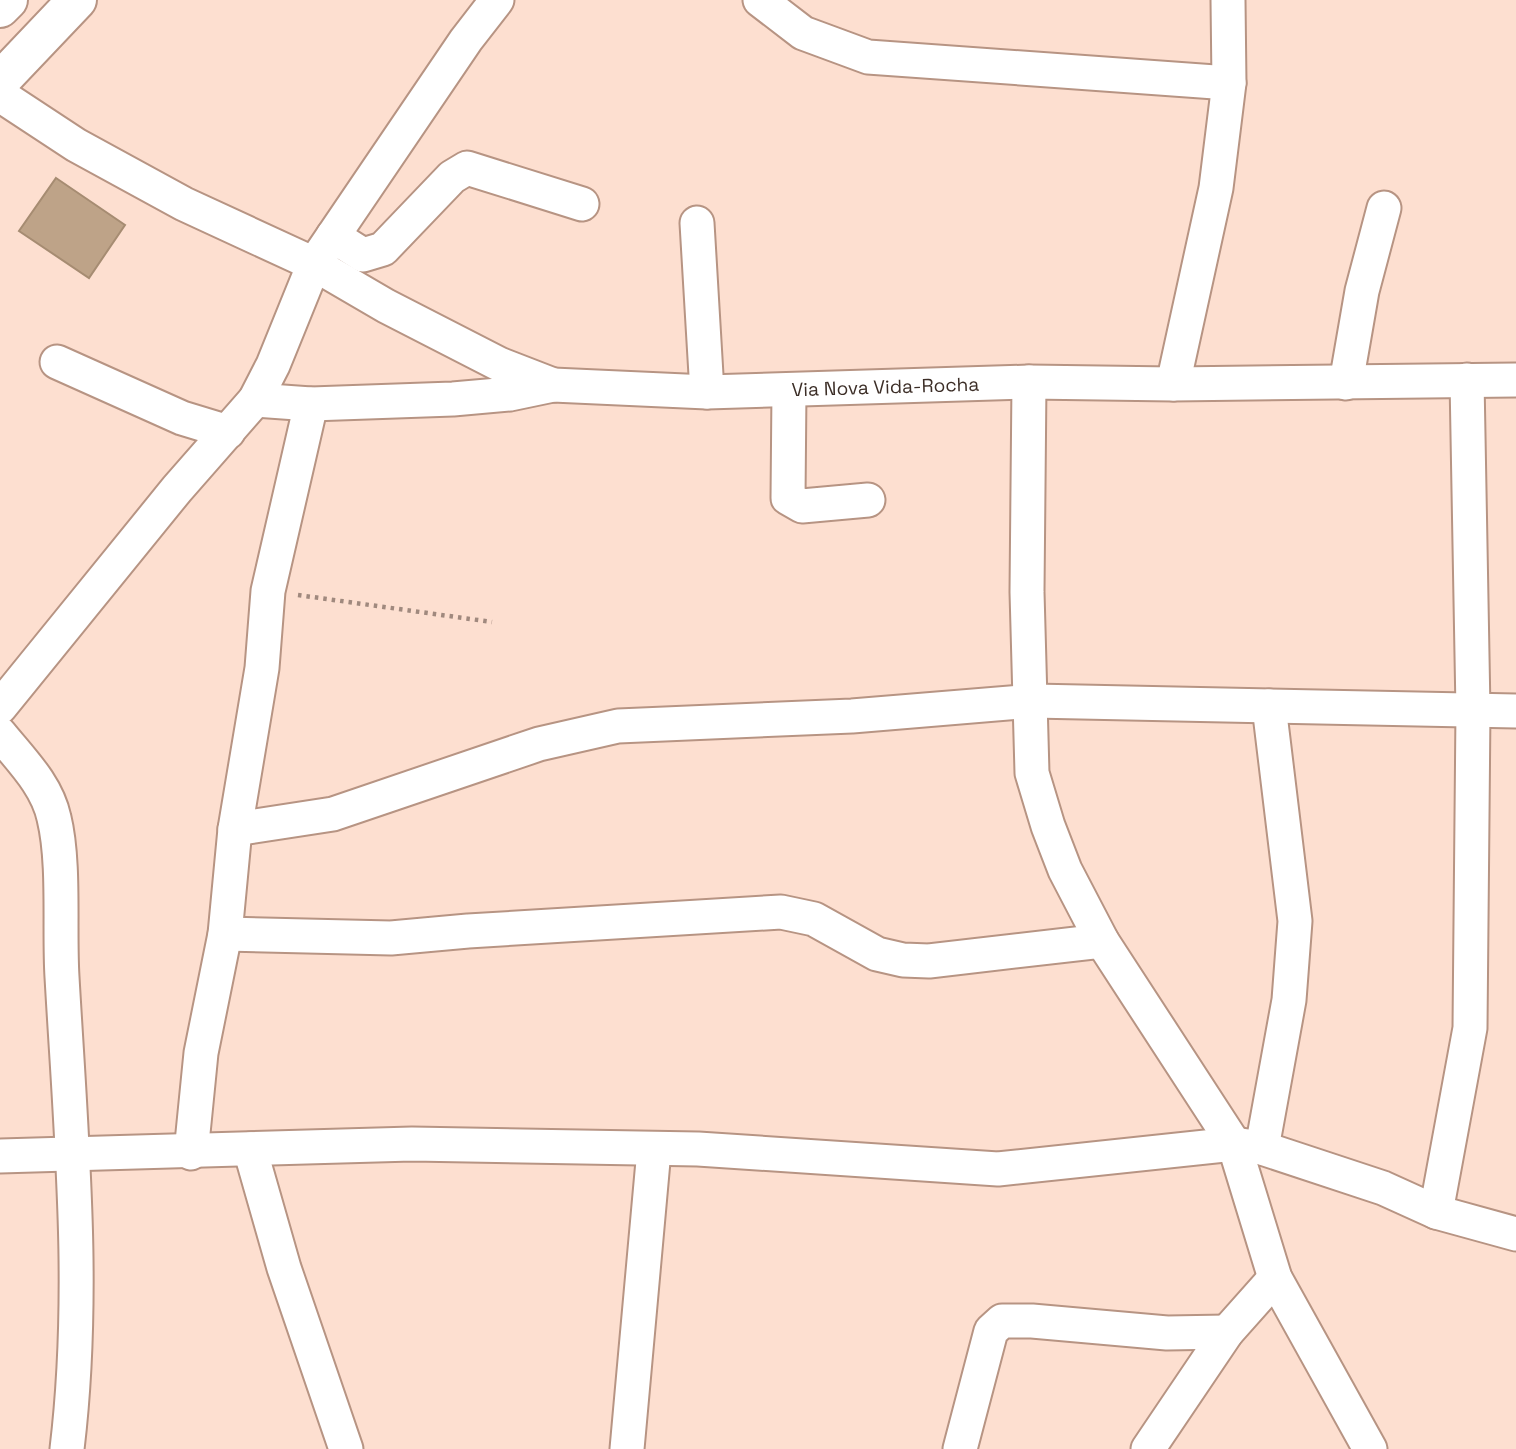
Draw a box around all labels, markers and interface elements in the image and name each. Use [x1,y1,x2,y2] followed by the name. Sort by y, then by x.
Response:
[791,372,980,402] street label: Via Nova Vida-Rocha

